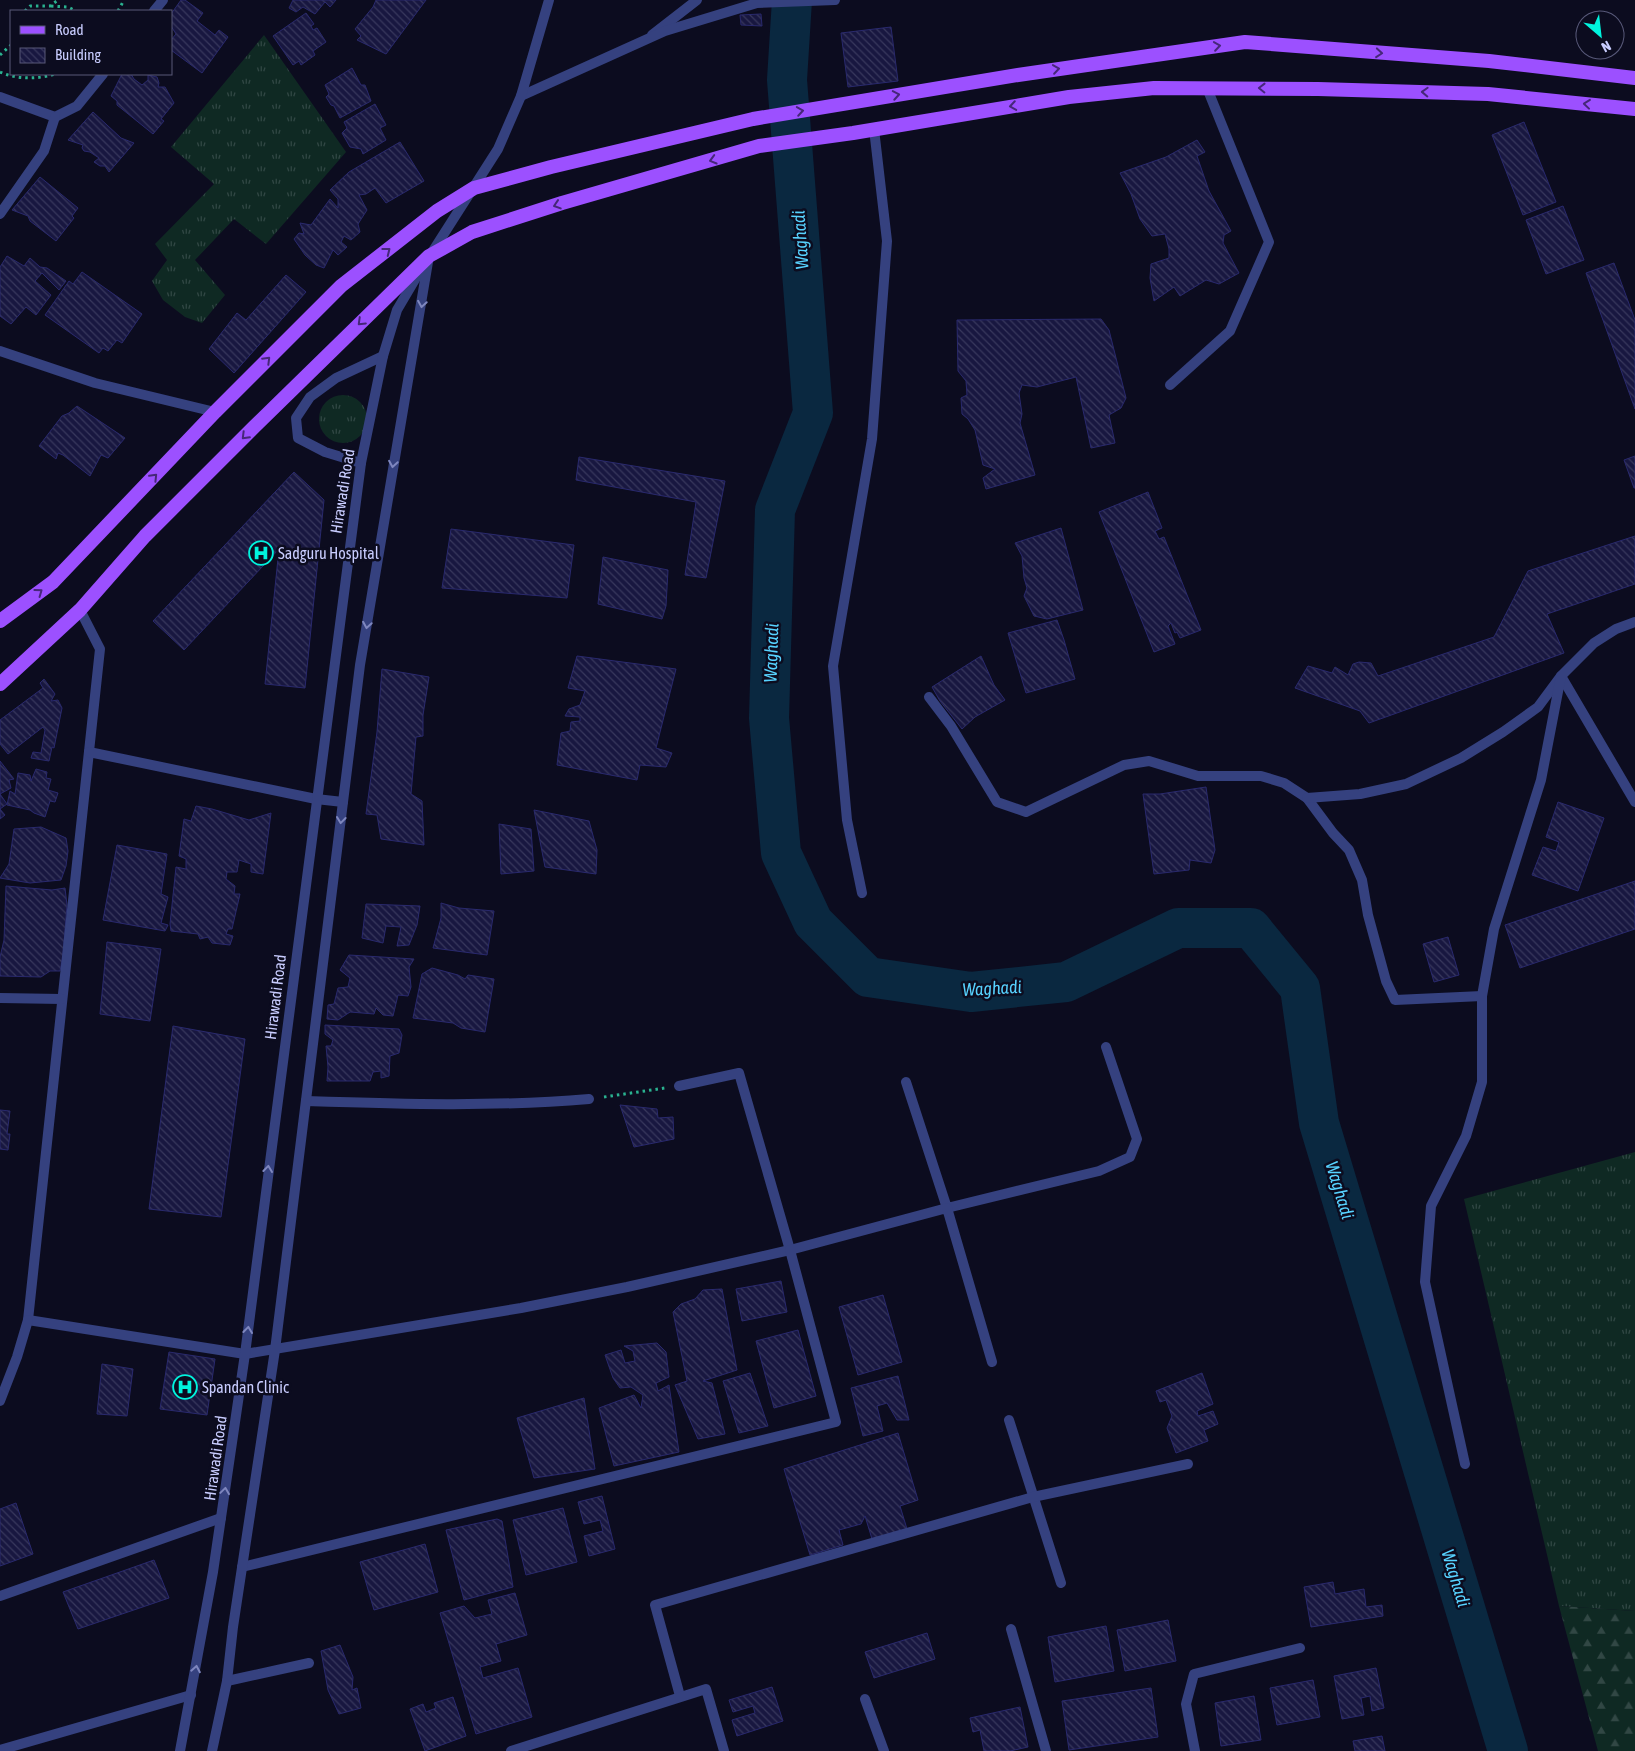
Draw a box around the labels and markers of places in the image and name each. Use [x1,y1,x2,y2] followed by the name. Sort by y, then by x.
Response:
[248,540,274,566] hospital icon: Sadguru Hospital
[278,544,380,563] place label: Sadguru Hospital
[172,1374,198,1400] hospital icon: Spandan Clinic
[202,1378,289,1397] place label: Spandan Clinic

